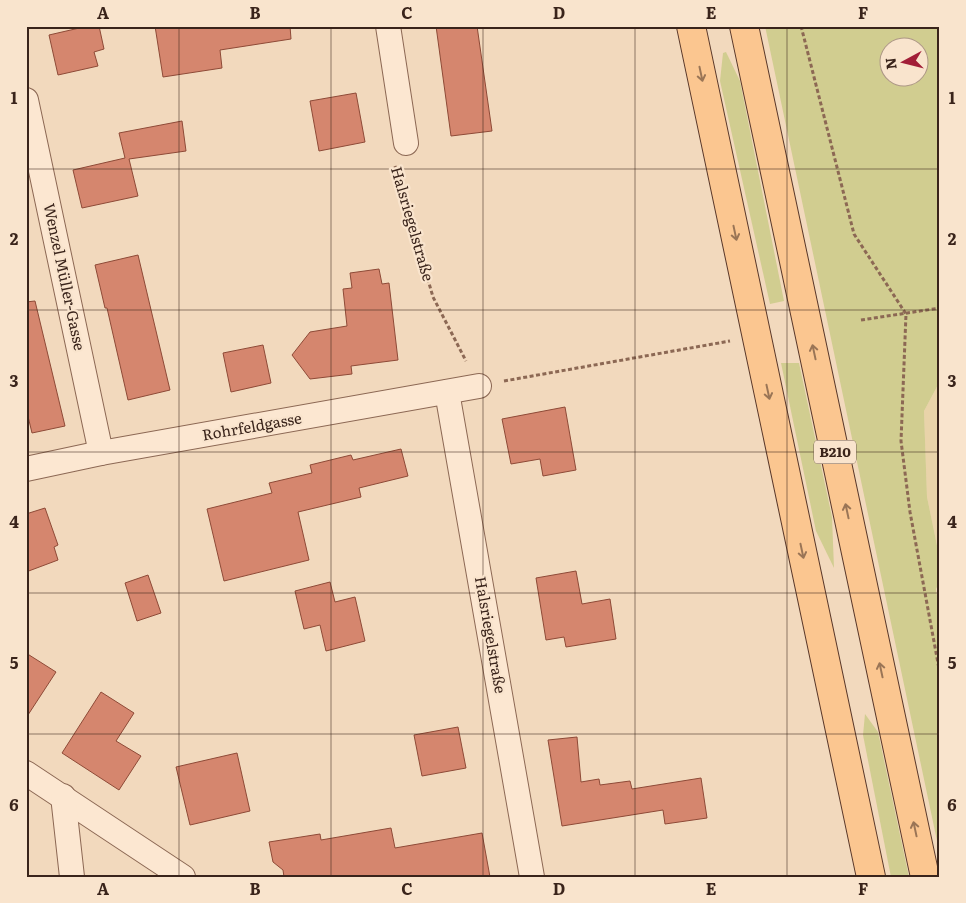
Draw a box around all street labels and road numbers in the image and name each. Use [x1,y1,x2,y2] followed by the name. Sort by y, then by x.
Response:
[386,163,441,284] street label: Halsriegelstraße
[39,201,92,353] street label: Wenzel Müller-Gasse
[200,405,303,446] street label: Rohrfeldgasse
[814,441,856,464] road number: B210
[470,574,513,695] street label: Halsriegelstraße

